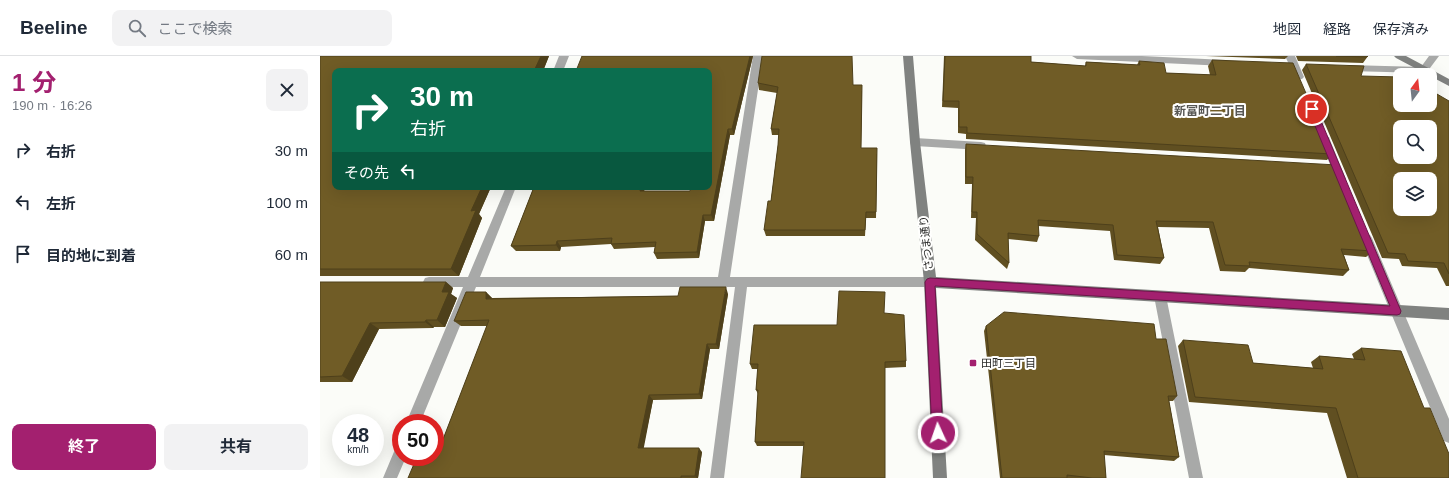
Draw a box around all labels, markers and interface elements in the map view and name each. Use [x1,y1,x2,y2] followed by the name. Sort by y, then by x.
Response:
[112,10,392,46] search box
[20,17,88,38] text: Beeline
[126,17,148,39] icon: search
[158,20,233,37] text: ここで検索
[1273,21,1301,37] text: 地図
[1323,21,1351,37] text: 経路
[1373,21,1429,37] text: 保存済み
[1393,68,1437,112] north arrow
[1393,68,1437,216] map controls
[12,69,56,96] text: 1 分
[266,69,308,111] button: close
[410,81,474,112] text: 30 m
[344,84,396,136] icon: right
[1295,92,1329,126] pin
[12,98,92,113] text: 190 m · 16:26
[1301,98,1323,120] icon: arrive
[1174,104,1246,118] district label: 新富町二丁目
[410,119,446,139] text: 右折
[1393,120,1437,164] button: search
[12,139,34,161] icon: right
[275,142,308,159] text: 30 m
[46,143,76,160] text: 右折
[397,160,419,182] icon: left
[344,164,389,181] text: その先
[1393,172,1437,216] button: layers
[12,191,34,213] icon: left
[266,194,308,211] text: 100 m
[46,195,76,212] text: 左折
[917,215,935,271] street label: さつま通り
[12,243,34,265] icon: arrive
[275,246,308,263] text: 60 m
[46,247,136,264] text: 目的地に到着
[981,357,1036,369] place label: 田町三丁目
[968,358,978,368] marker: 田町三丁目
[917,412,959,454] position arrow
[392,414,444,466] speed limit sign: 50
[12,424,156,470] button: 終了
[164,424,308,470] button: 共有
[347,424,369,446] text: 48
[347,444,369,455] text: km/h

